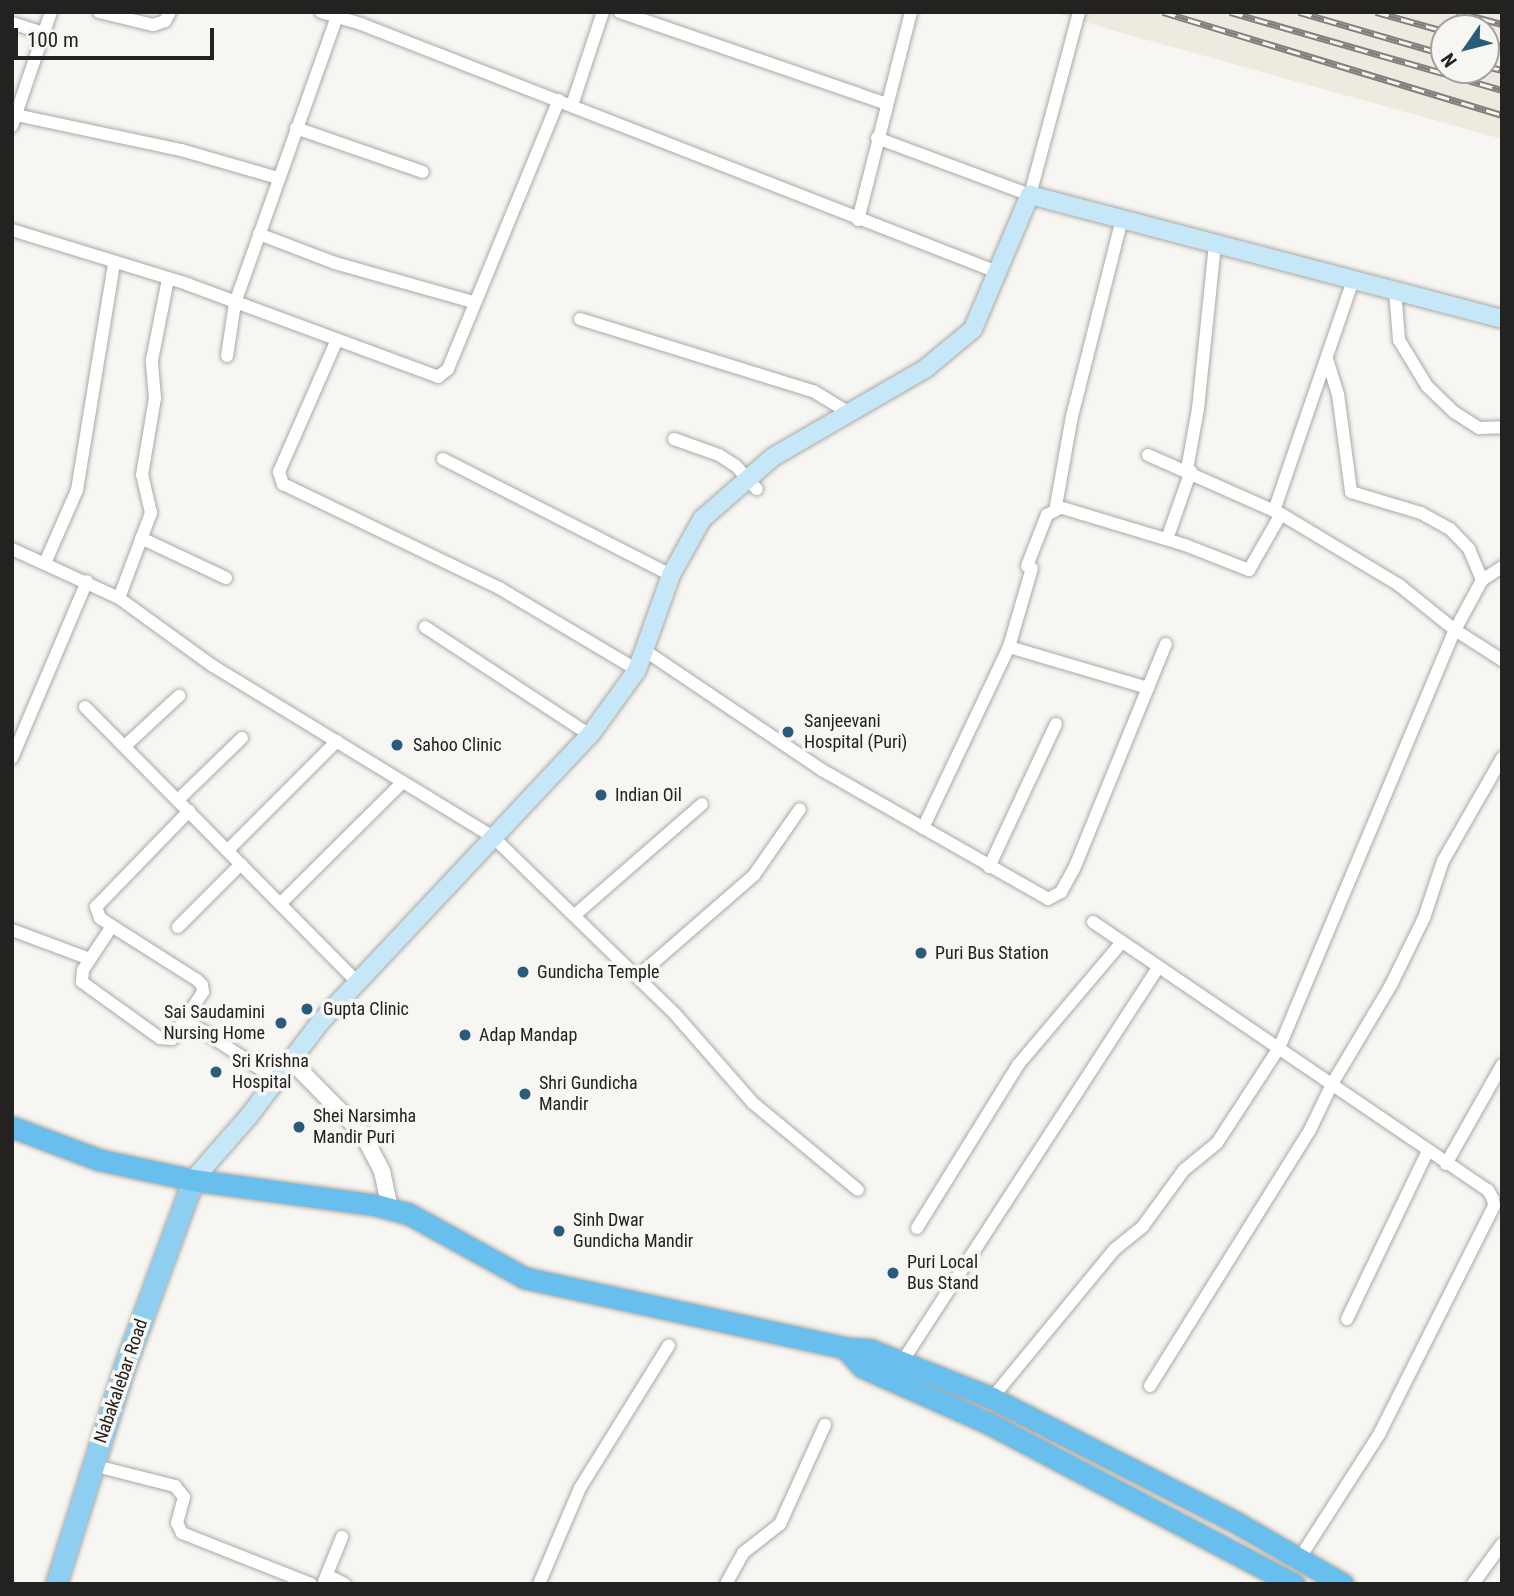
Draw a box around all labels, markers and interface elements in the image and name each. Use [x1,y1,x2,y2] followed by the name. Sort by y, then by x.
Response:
[18,14,217,58] scale bar
[1430,14,1500,84] north arrow
[27,28,79,52] text: 100 m
[1436,49,1462,72] text: N
[804,711,907,754] place label: Sanjeevani Hospital (Puri)
[778,722,798,742] marker: Sanjeevani Hospital (Puri)
[413,734,501,756] place label: Sahoo Clinic
[387,735,407,755] marker: Sahoo Clinic
[615,784,682,806] place label: Indian Oil
[593,787,609,803] marker: Indian Oil
[935,942,1049,964] place label: Puri Bus Station
[913,945,929,961] marker: Puri Bus Station
[537,961,660,983] place label: Gundicha Temple
[515,964,531,980] marker: Gundicha Temple
[323,998,409,1020] place label: Gupta Clinic
[297,999,317,1019] marker: Gupta Clinic
[163,1002,265,1044] place label: Sai Saudamini Nursing Home
[271,1013,291,1033] marker: Sai Saudamini Nursing Home
[479,1024,577,1046] place label: Adap Mandap
[457,1027,473,1043] marker: Adap Mandap
[232,1051,309,1094] place label: Sri Krishna Hospital
[206,1062,226,1082] marker: Sri Krishna Hospital
[539,1073,638,1116] place label: Shri Gundicha Mandir
[517,1086,533,1102] marker: Shri Gundicha Mandir
[313,1106,416,1148] place label: Shei Narsimha Mandir Puri
[291,1119,307,1135] marker: Shei Narsimha Mandir Puri
[573,1210,693,1252] place label: Sinh Dwar Gundicha Mandir
[551,1223,567,1239] marker: Sinh Dwar Gundicha Mandir
[907,1252,979,1294] place label: Puri Local Bus Stand
[885,1265,901,1281] marker: Puri Local Bus Stand
[90,1316,152,1446] street label: Nabakalebar Road

